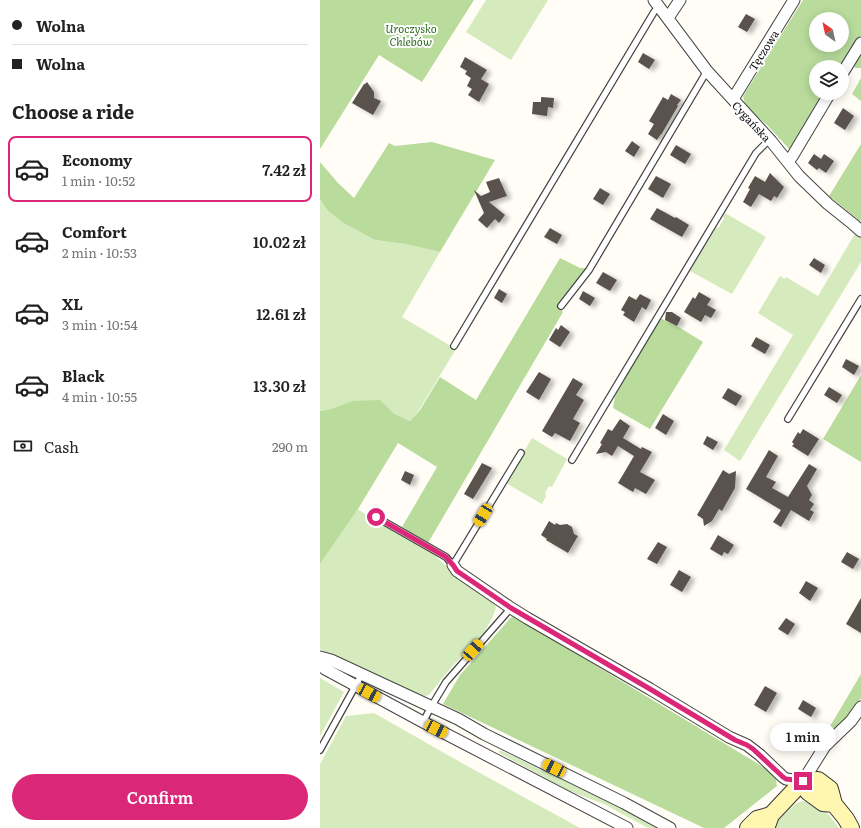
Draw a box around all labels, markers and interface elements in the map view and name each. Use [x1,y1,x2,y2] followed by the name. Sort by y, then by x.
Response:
[809,12,849,52] north arrow
[809,12,849,100] map controls
[36,14,85,37] text: Wolna
[385,20,437,49] park label: Uroczysko Chlebów
[744,26,782,74] street label: Tęczowa
[36,52,85,75] text: Wolna
[809,60,849,100] button: layers
[729,97,775,145] street label: Cygańska
[12,98,134,125] text: Choose a ride
[62,148,132,171] text: Economy
[14,151,50,187] icon: car
[262,158,306,181] text: 7.42 zł
[62,171,135,190] text: 1 min · 10:52
[62,220,127,243] text: Comfort
[14,223,50,259] icon: car
[253,230,306,253] text: 10.02 zł
[62,243,137,262] text: 2 min · 10:53
[62,292,83,315] text: XL
[14,295,50,331] icon: car
[256,302,306,325] text: 12.61 zł
[62,315,138,334] text: 3 min · 10:54
[62,364,105,387] text: Black
[14,367,50,403] icon: car
[253,374,306,397] text: 13.30 zł
[62,387,137,406] text: 4 min · 10:55
[12,435,34,457] icon: cash
[44,435,79,458] text: Cash
[272,437,308,456] text: 290 m
[472,502,494,528] car
[367,508,385,526] route start
[461,637,485,663] car
[356,682,382,704] car
[423,718,449,740] car
[770,723,836,751] callout: 1 min
[786,727,820,746] text: 1 min
[541,757,567,779] car
[794,772,812,790] route end
[12,774,308,820] button: Confirm

